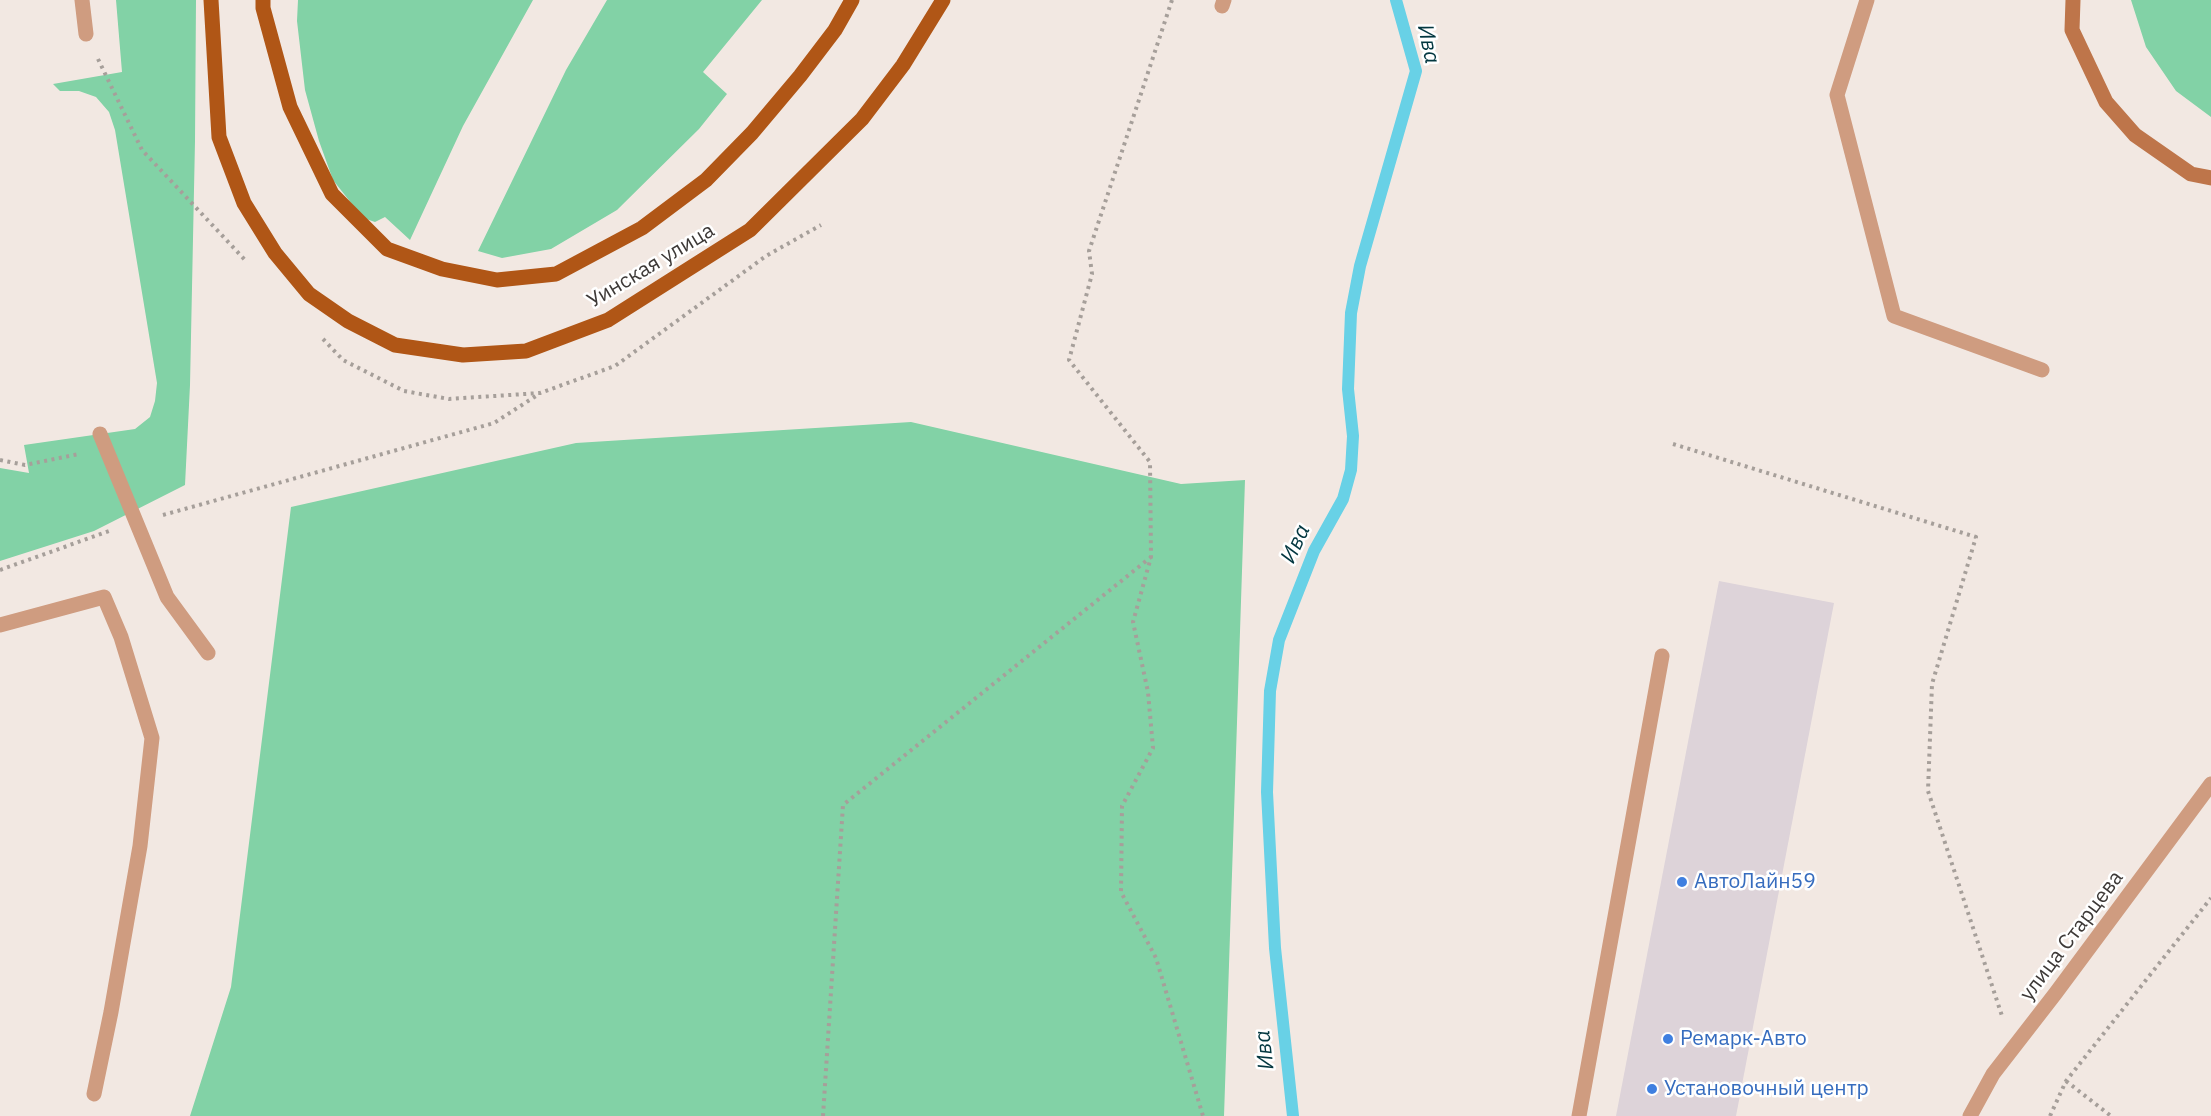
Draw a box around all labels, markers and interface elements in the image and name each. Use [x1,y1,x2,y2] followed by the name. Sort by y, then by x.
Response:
[1411,22,1445,66] water label: Ива
[583,218,719,314] street label: Уинская улица
[1276,520,1316,568] water label: Ива
[2015,866,2129,1006] street label: улица Старцева
[1694,869,1816,895] place label: АвтоЛайн59
[1675,875,1689,889] marker: АвтоЛайн59
[1680,1026,1807,1052] place label: Ремарк-Авто
[1250,1029,1280,1071] water label: Ива
[1661,1032,1675,1046] marker: Ремарк-Авто
[1664,1076,1869,1102] place label: Установочный центр
[1645,1082,1659,1096] marker: Установочный центр

